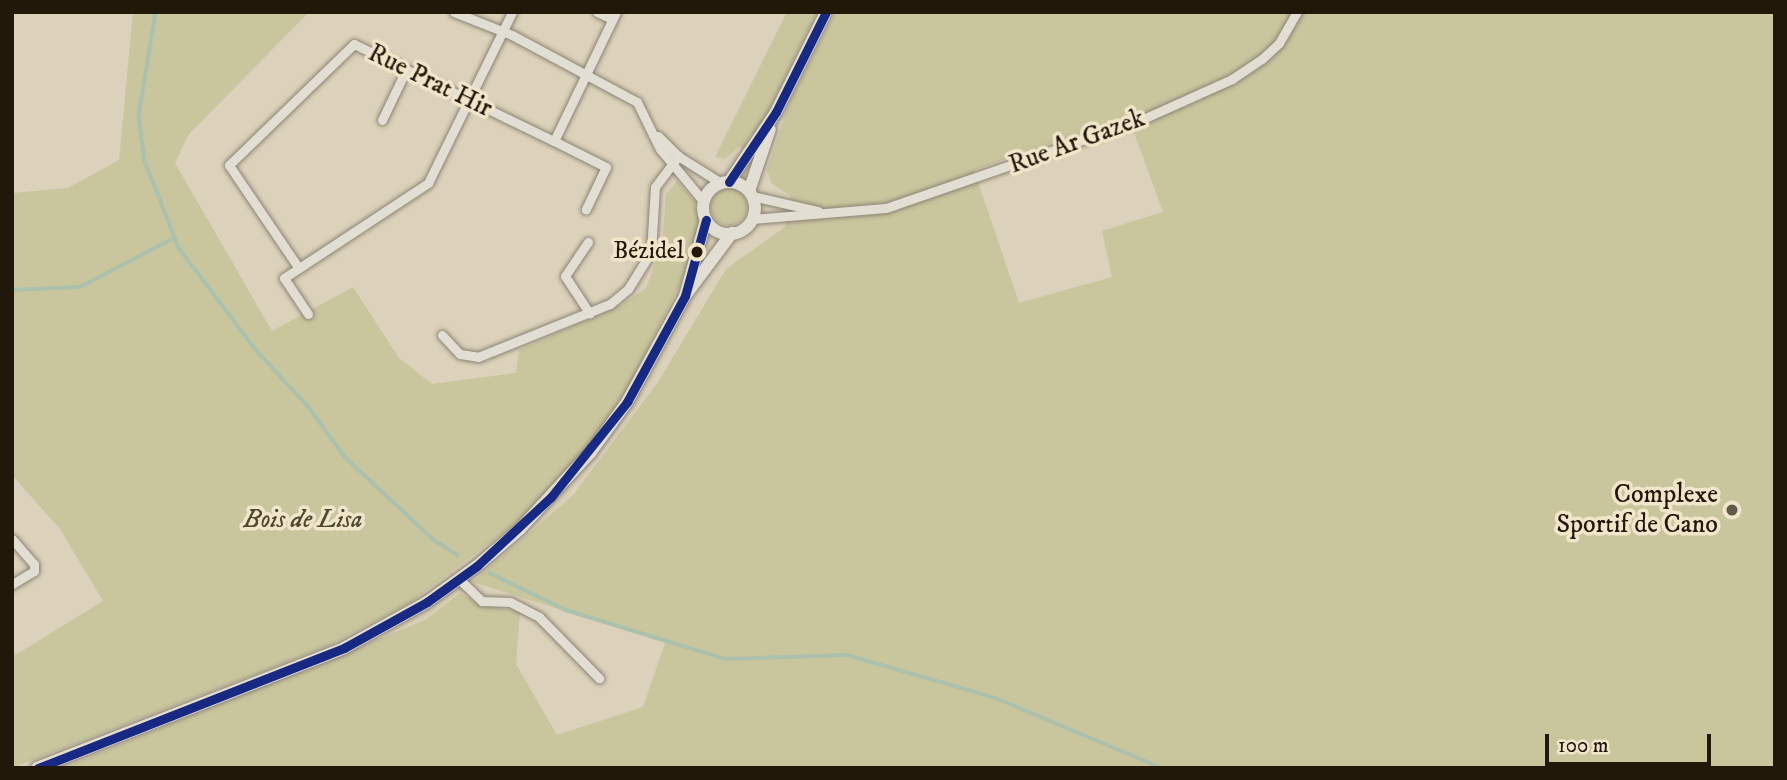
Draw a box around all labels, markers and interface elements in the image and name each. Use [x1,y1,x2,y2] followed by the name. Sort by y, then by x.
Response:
[363,38,497,124] street label: Rue Prat Hir
[1005,103,1149,181] street label: Rue Ar Gazek
[613,238,684,266] place label: Bézidel
[690,245,704,259] marker: Bézidel
[1556,479,1718,540] place label: Complexe Sportif de Cano
[1724,502,1740,518] marker: Complexe Sportif de Cano
[244,504,362,536] park label: Bois de Lisa
[1549,720,1715,764] scale bar
[1558,733,1609,759] text: 100 m

